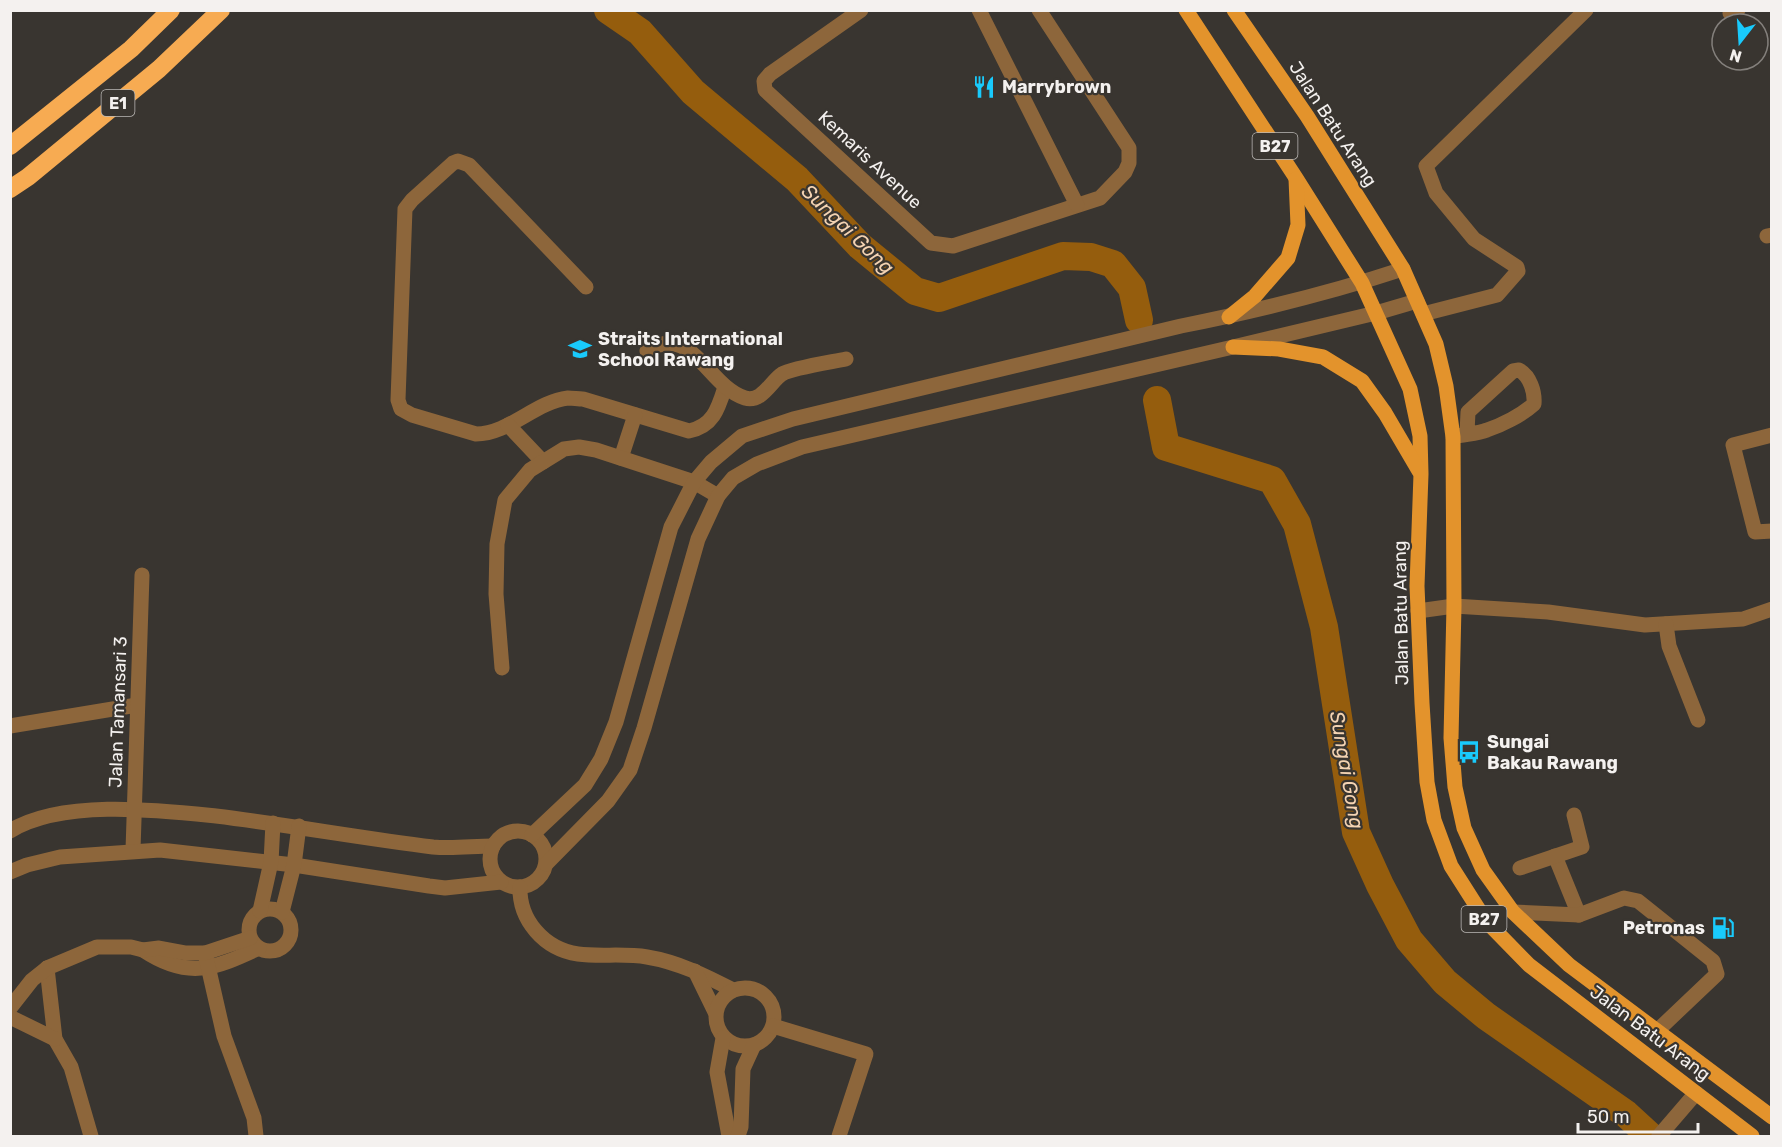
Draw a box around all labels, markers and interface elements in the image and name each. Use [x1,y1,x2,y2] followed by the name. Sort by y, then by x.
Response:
[1710,12,1770,72] north arrow
[1727,45,1744,67] text: N
[1284,57,1382,191] street label: Jalan Batu Arang
[971,74,997,100] restaurant icon: Marrybrown
[1002,76,1111,98] place label: Marrybrown
[102,90,134,116] road number: E1
[814,106,926,214] street label: Kemaris Avenue
[1252,133,1298,159] road number: B27
[797,179,899,279] water label: Sungai Gong
[598,328,783,371] place label: Straits International School Rawang
[567,336,593,362] school or university icon: Straits International School Rawang
[1389,540,1413,686] street label: Jalan Batu Arang
[104,636,132,788] street label: Jalan Tamansari 3
[1325,709,1369,831] water label: Sungai Gong
[1487,731,1618,774] place label: Sungai Bakau Rawang
[1456,739,1482,765] bus stop icon: Sungai Bakau Rawang
[1462,906,1506,932] road number: B27
[1710,915,1736,941] fuel station icon: Petronas
[1623,917,1705,939] place label: Petronas
[1586,981,1714,1085] street label: Jalan Batu Arang
[1578,1096,1698,1134] scale bar
[1587,1106,1630,1128] text: 50 m

